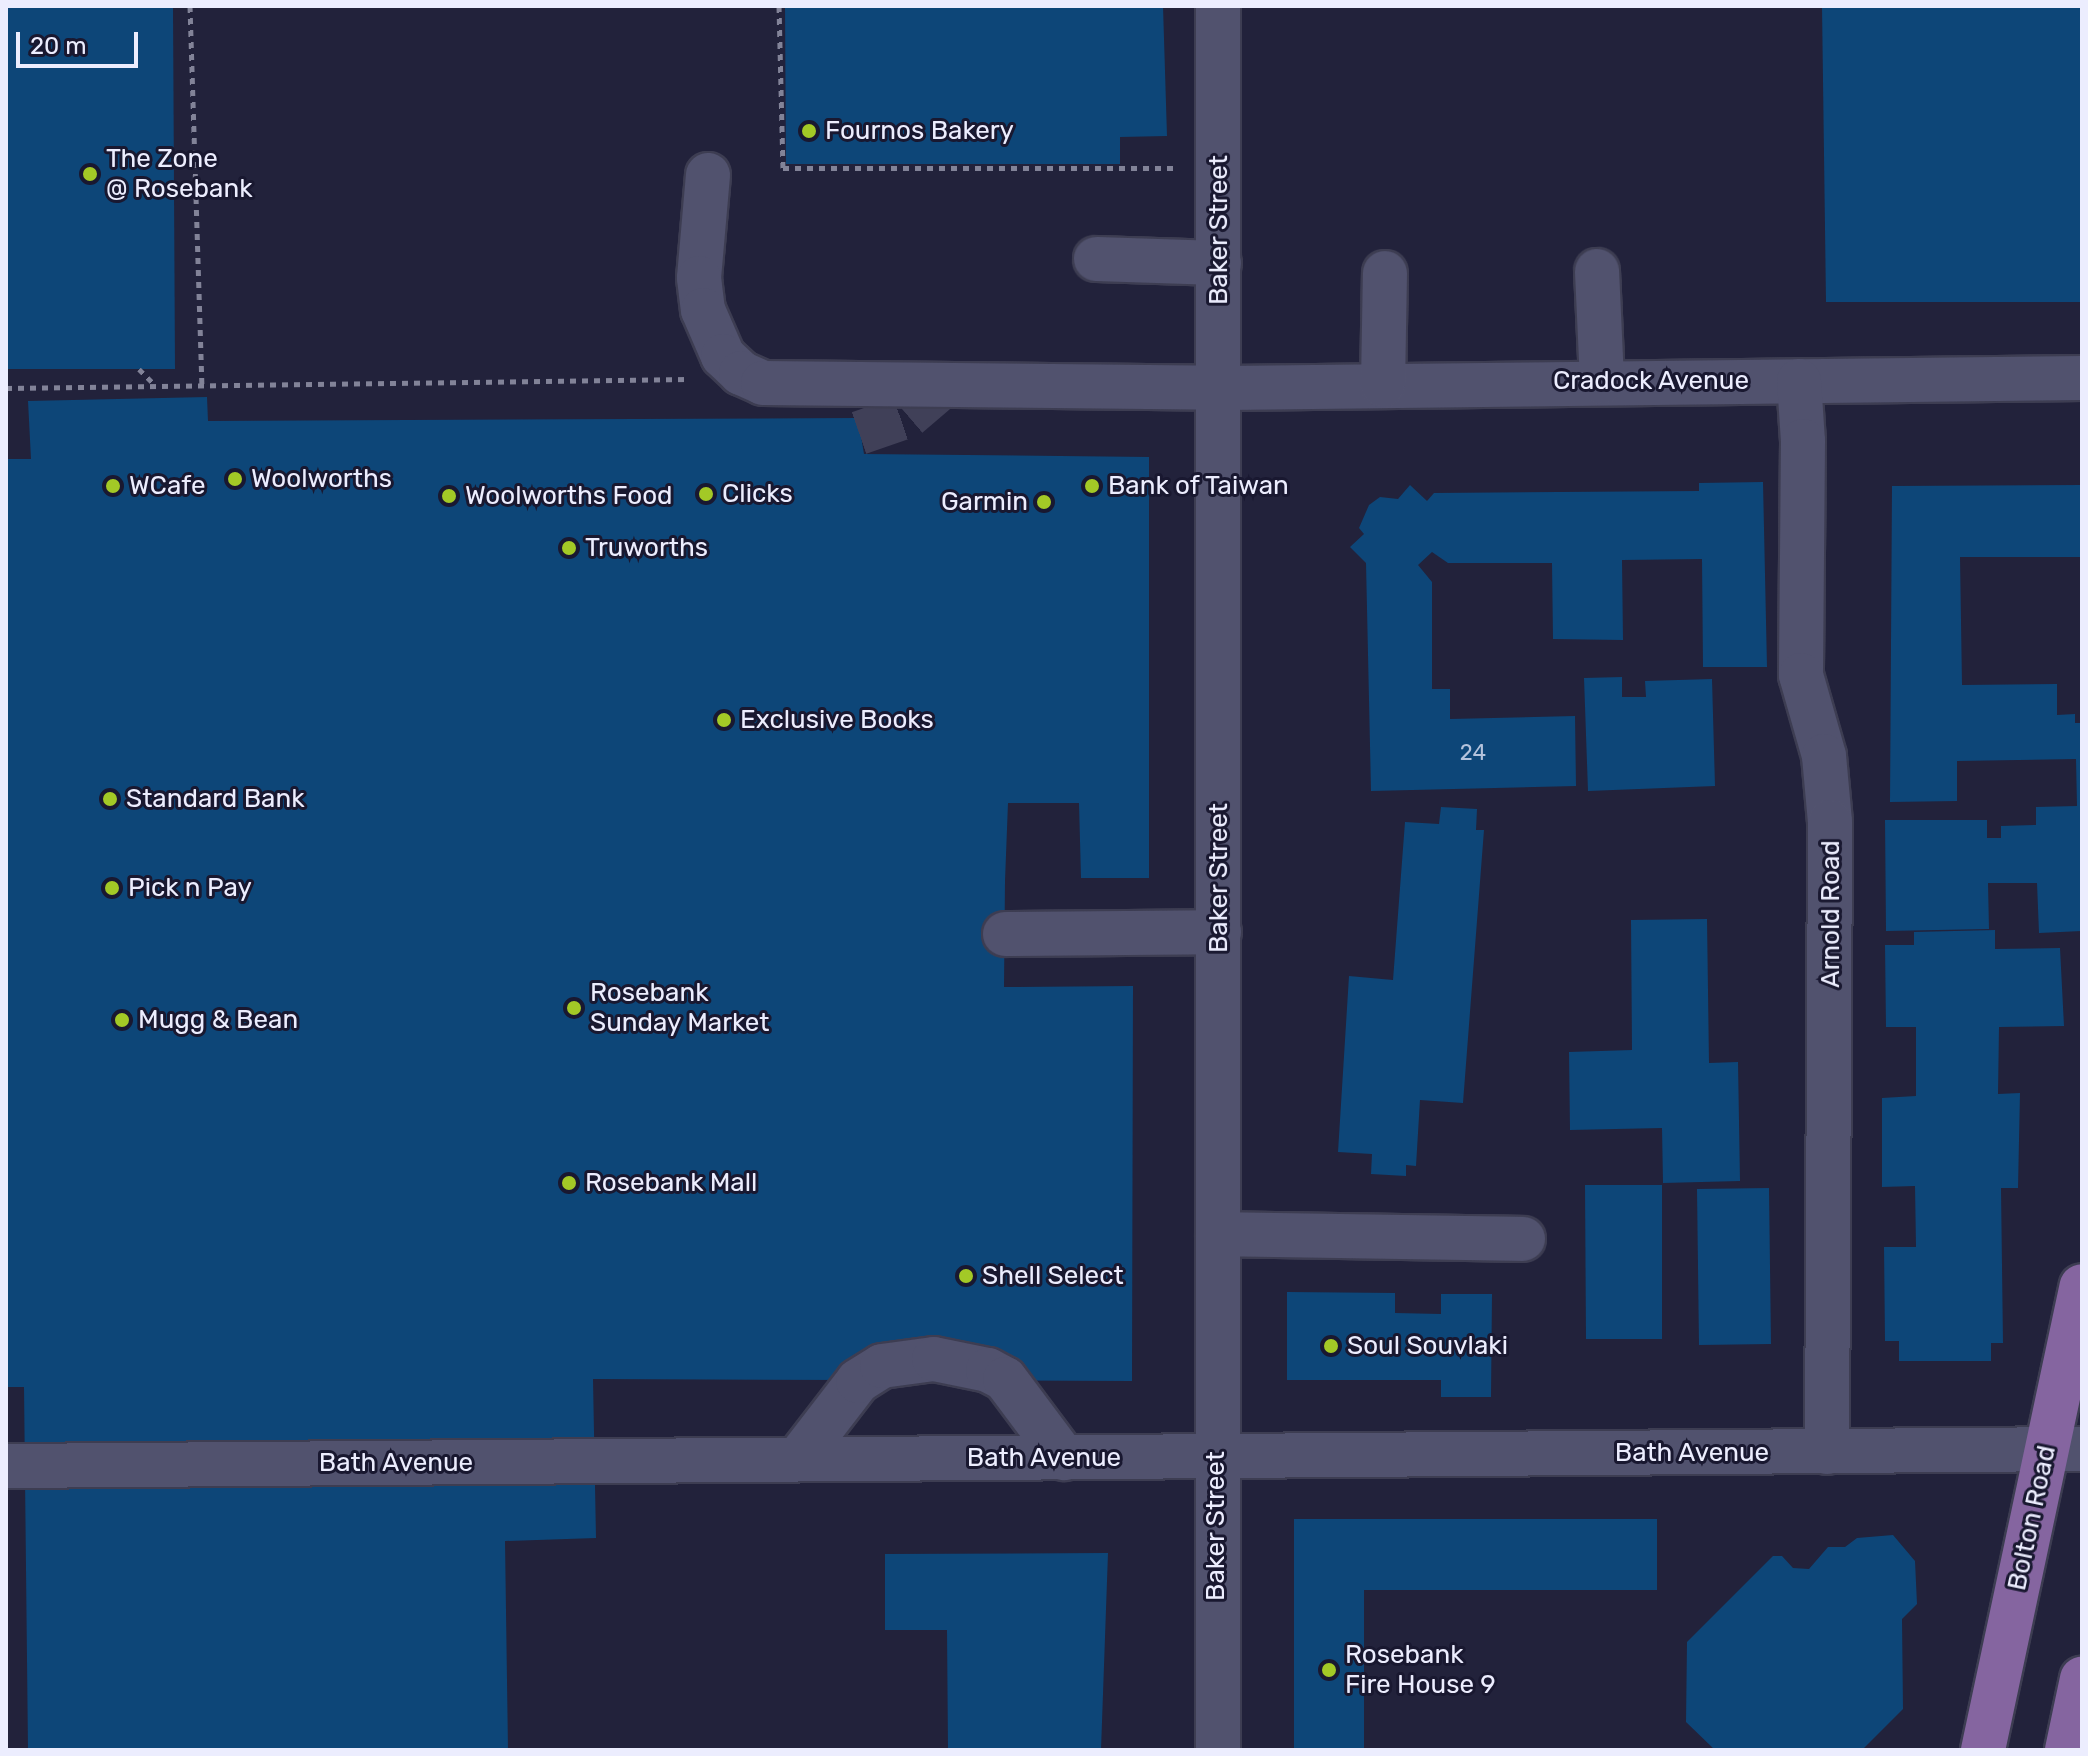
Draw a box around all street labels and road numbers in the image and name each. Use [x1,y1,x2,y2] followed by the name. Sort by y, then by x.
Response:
[1203,155,1235,305] street label: Baker Street
[1553,365,1749,397] street label: Cradock Avenue
[1203,803,1235,953] street label: Baker Street
[1815,840,1847,988] street label: Arnold Road
[1614,1437,1770,1469] street label: Bath Avenue
[966,1442,1122,1474] street label: Bath Avenue
[2001,1443,2063,1593] street label: Bolton Road
[318,1447,474,1479] street label: Bath Avenue
[1200,1451,1232,1601] street label: Baker Street

